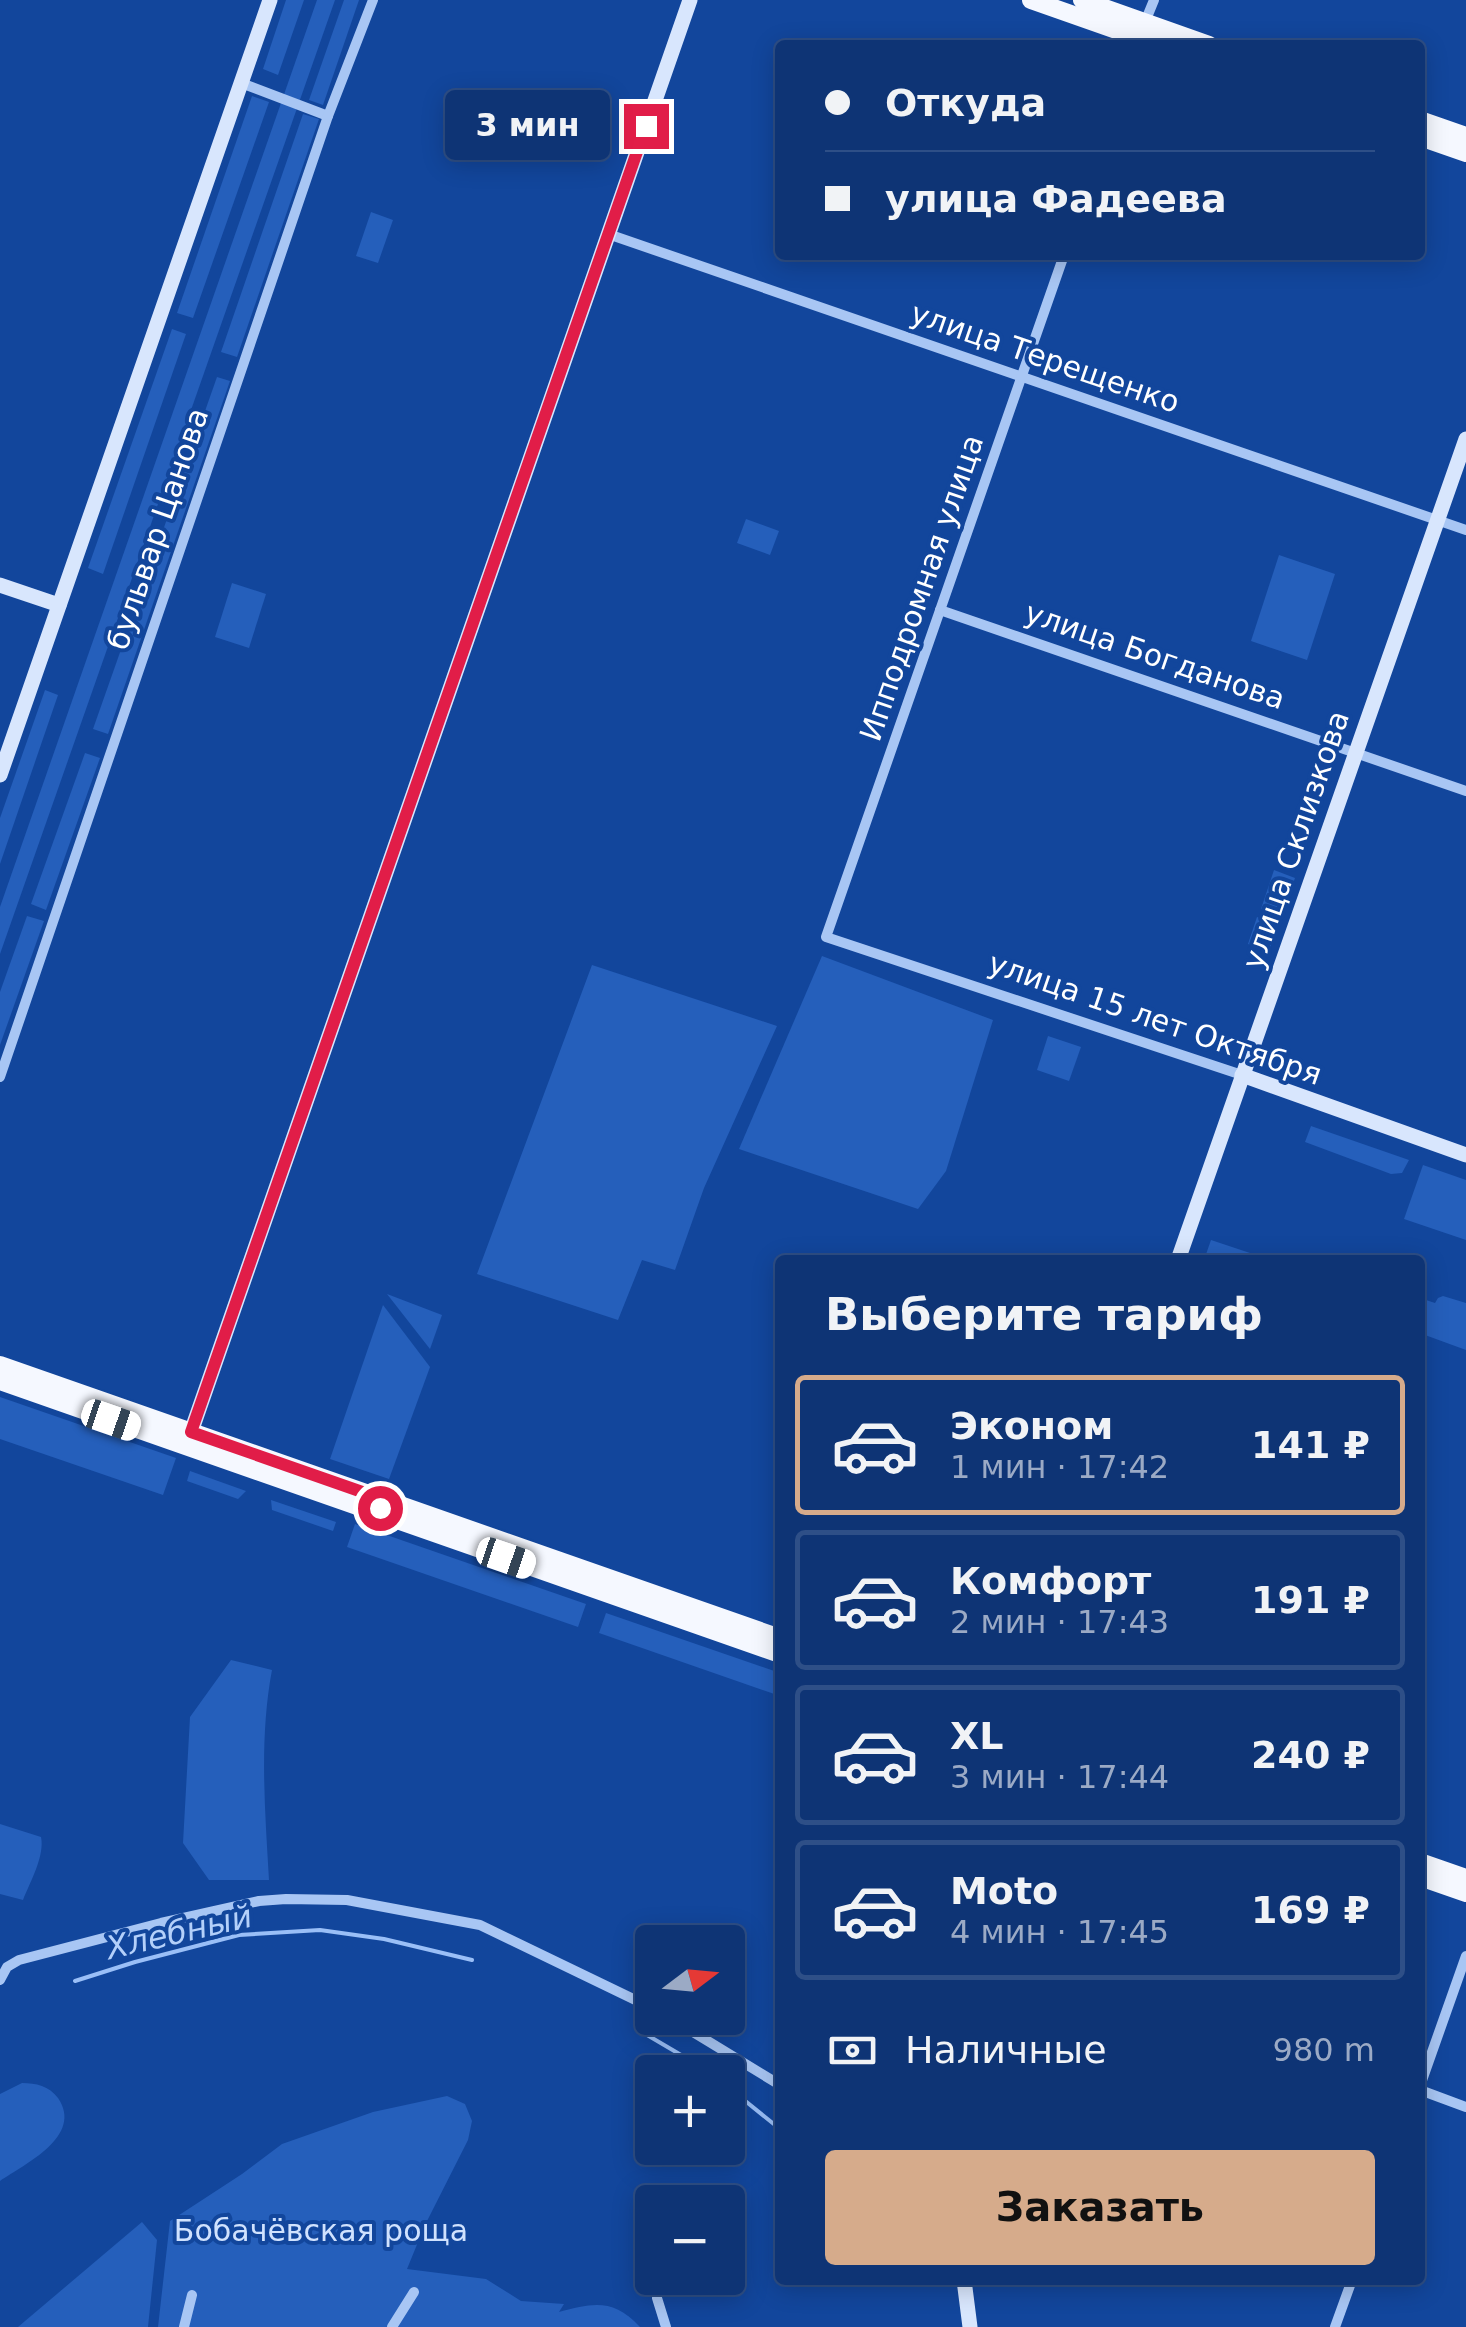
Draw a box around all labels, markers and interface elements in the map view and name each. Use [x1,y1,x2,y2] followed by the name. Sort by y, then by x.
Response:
[885,81,1046,125] text: Откуда
[446,91,611,161] callout: 3 мин
[624,104,669,149] route end
[475,106,580,144] text: 3 мин
[885,177,1227,221] text: улица Фадеева
[906,295,1184,420] street label: улица Терещенко
[100,403,215,654] street label: бульвар Цанова
[853,430,990,746] street label: Ипподромная улица
[1021,595,1290,716] street label: улица Богданова
[1235,706,1356,974] street label: улица Склизкова
[984,945,1326,1092] street label: улица 15 лет Октября
[825,1288,1263,1341] text: Выберите тариф
[78,1396,144,1444] car
[830,1400,920,1490] icon: car
[950,1404,1113,1448] text: Эконом
[1251,1423,1370,1467] text: 141 ₽
[950,1448,1169,1486] text: 1 мин · 17:42
[358,1486,403,1531] route start
[473,1534,539,1582] car
[830,1555,920,1645] icon: car
[950,1559,1151,1603] text: Комфорт
[1251,1578,1370,1622] text: 191 ₽
[950,1603,1169,1641] text: 2 мин · 17:43
[830,1710,920,1800] icon: car
[950,1714,1004,1758] text: XL
[1251,1733,1370,1777] text: 240 ₽
[950,1758,1169,1796] text: 3 мин · 17:44
[830,1865,920,1955] icon: car
[950,1869,1058,1913] text: Moto
[1251,1888,1370,1932] text: 169 ₽
[100,1897,256,1968] water label: Хлебный
[950,1913,1169,1951] text: 4 мин · 17:45
[635,1925,745,2035] north arrow
[635,1925,745,2295] map controls
[825,2023,880,2078] icon: cash
[905,2028,1107,2072] text: Наличные
[1273,2031,1375,2069] text: 980 m
[635,2055,745,2165] button: +
[825,2150,1375,2265] button: Заказать
[635,2185,745,2295] button: −
[174,2213,468,2248] park label: Бобачёвская роща

